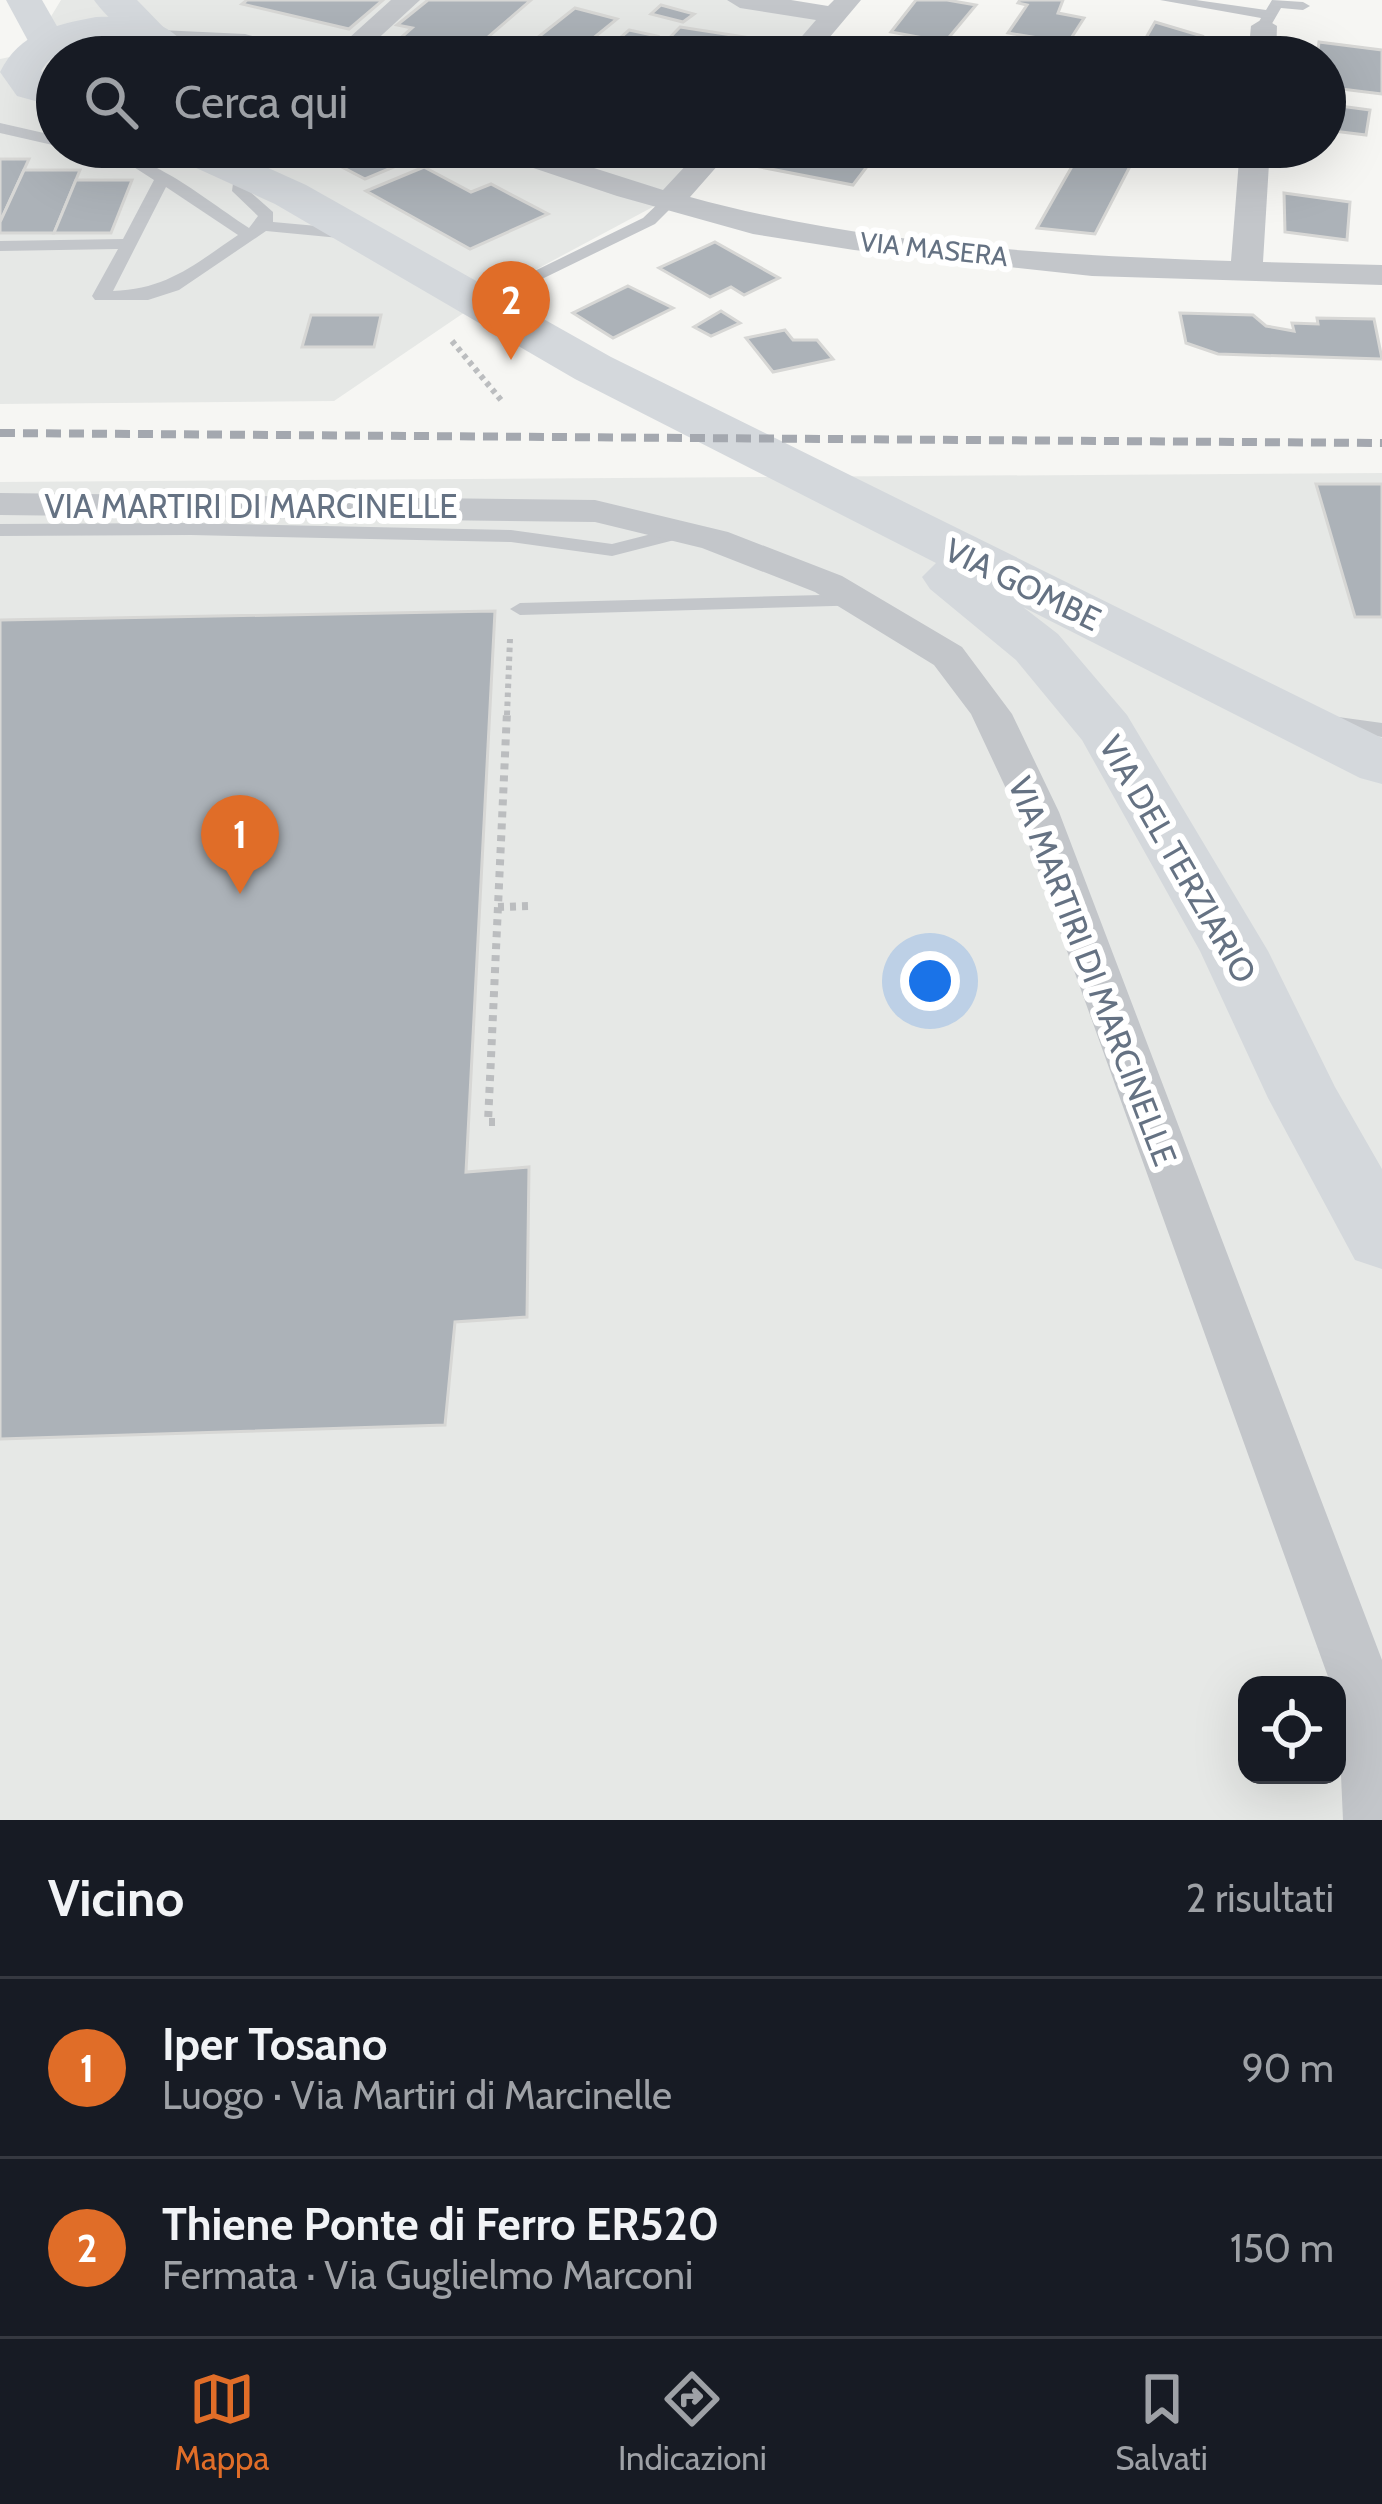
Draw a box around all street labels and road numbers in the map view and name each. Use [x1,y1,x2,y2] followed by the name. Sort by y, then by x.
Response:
[859,225,1010,273] street label: VIA MASERA
[44,486,458,526] street label: VIA MARTIRI DI MARCINELLE
[939,529,1107,639] street label: VIA GOMBE
[1091,728,1265,990] street label: VIA DEL TERZIARIO
[1000,771,1186,1171] street label: VIA MARTIRI DI MARCINELLE

